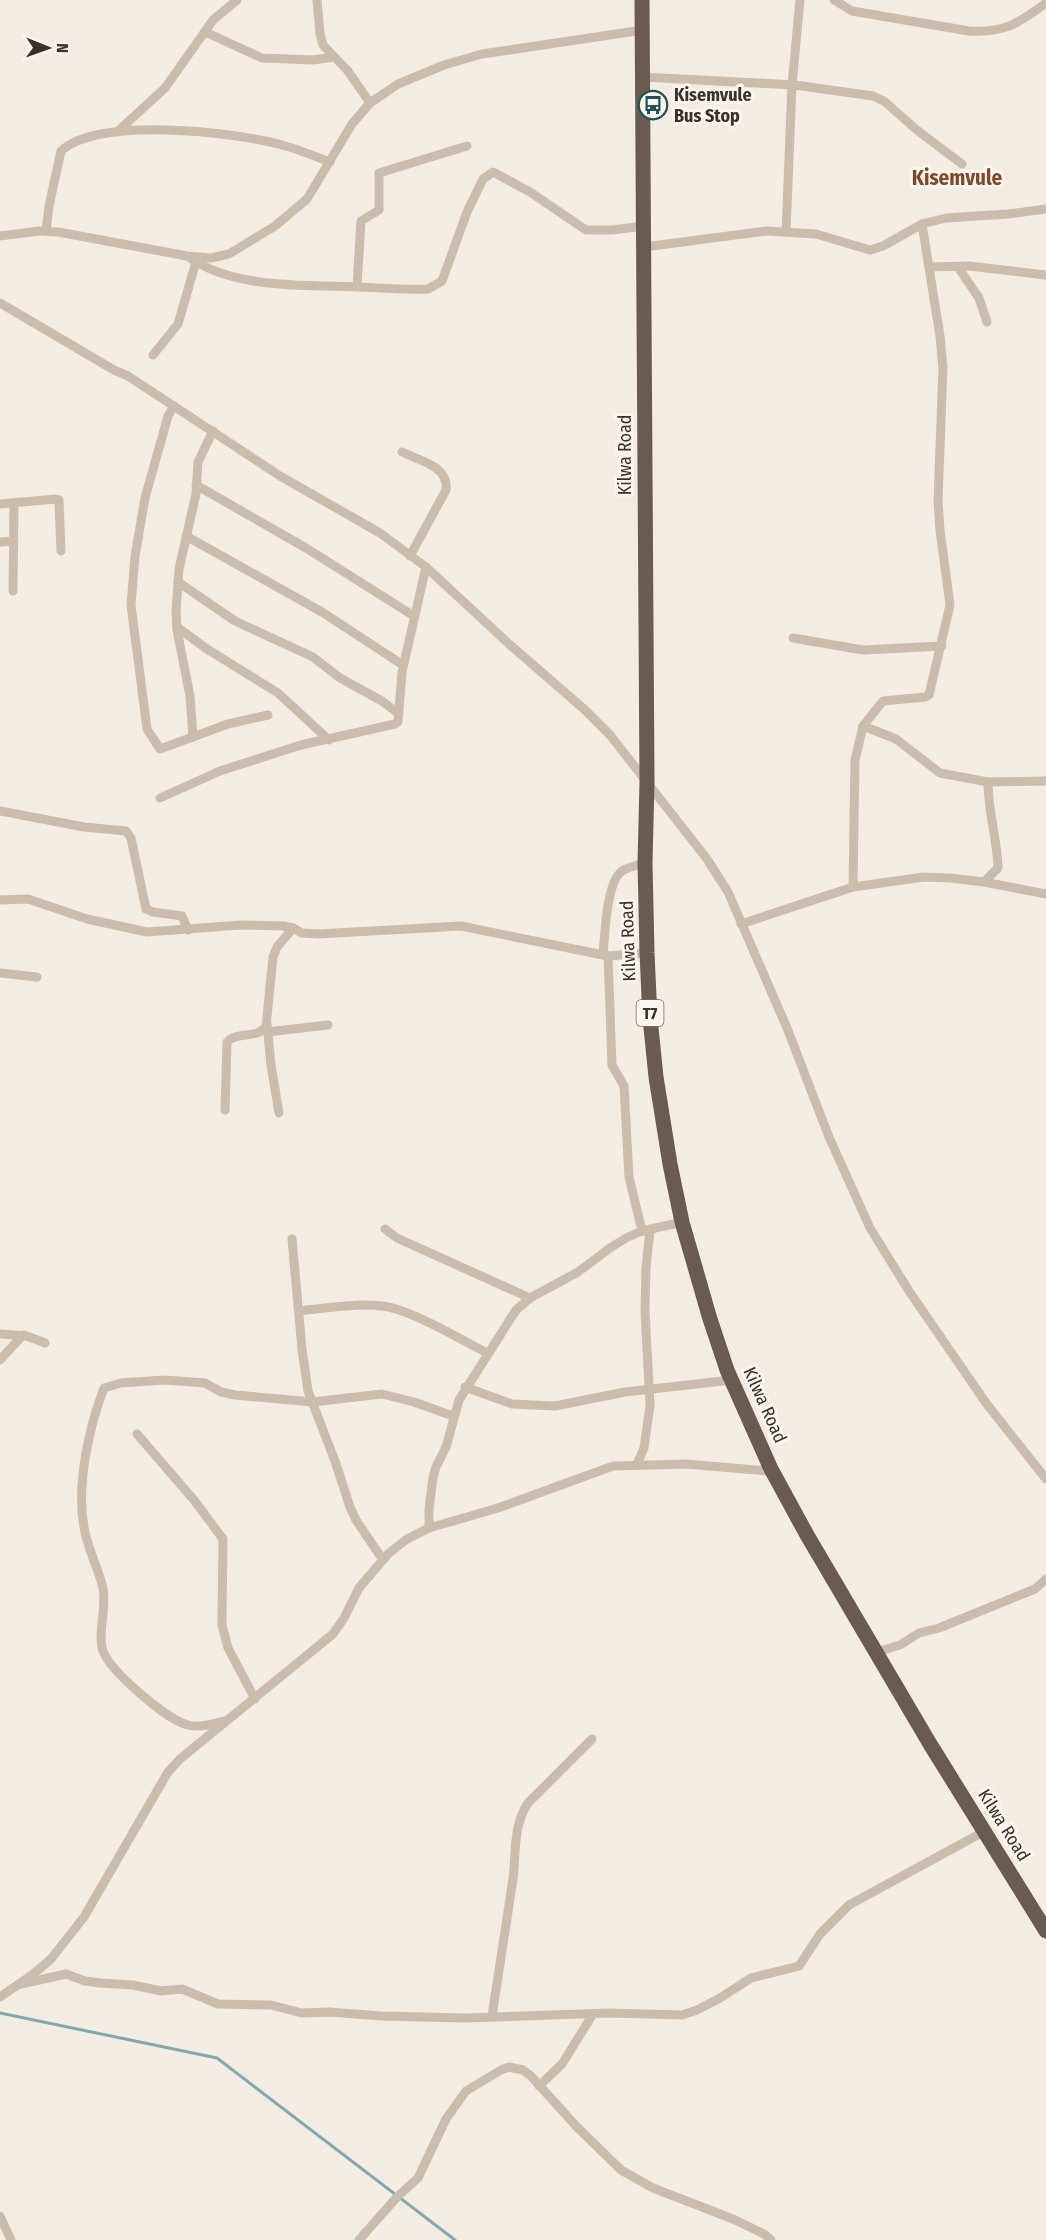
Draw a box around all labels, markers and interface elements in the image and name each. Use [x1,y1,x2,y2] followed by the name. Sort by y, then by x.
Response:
[18,18,78,78] north arrow
[53,43,72,53] text: N
[674,84,752,127] place label: Kisemvule Bus Stop
[637,89,669,121] bus stop icon: Kisemvule Bus Stop
[912,165,1003,191] district label: Kisemvule
[614,415,636,495] street label: Kilwa Road
[616,900,640,982] street label: Kilwa Road
[636,1000,664,1026] road number: T7
[739,1364,791,1446] street label: Kilwa Road
[973,1785,1035,1865] street label: Kilwa Road

